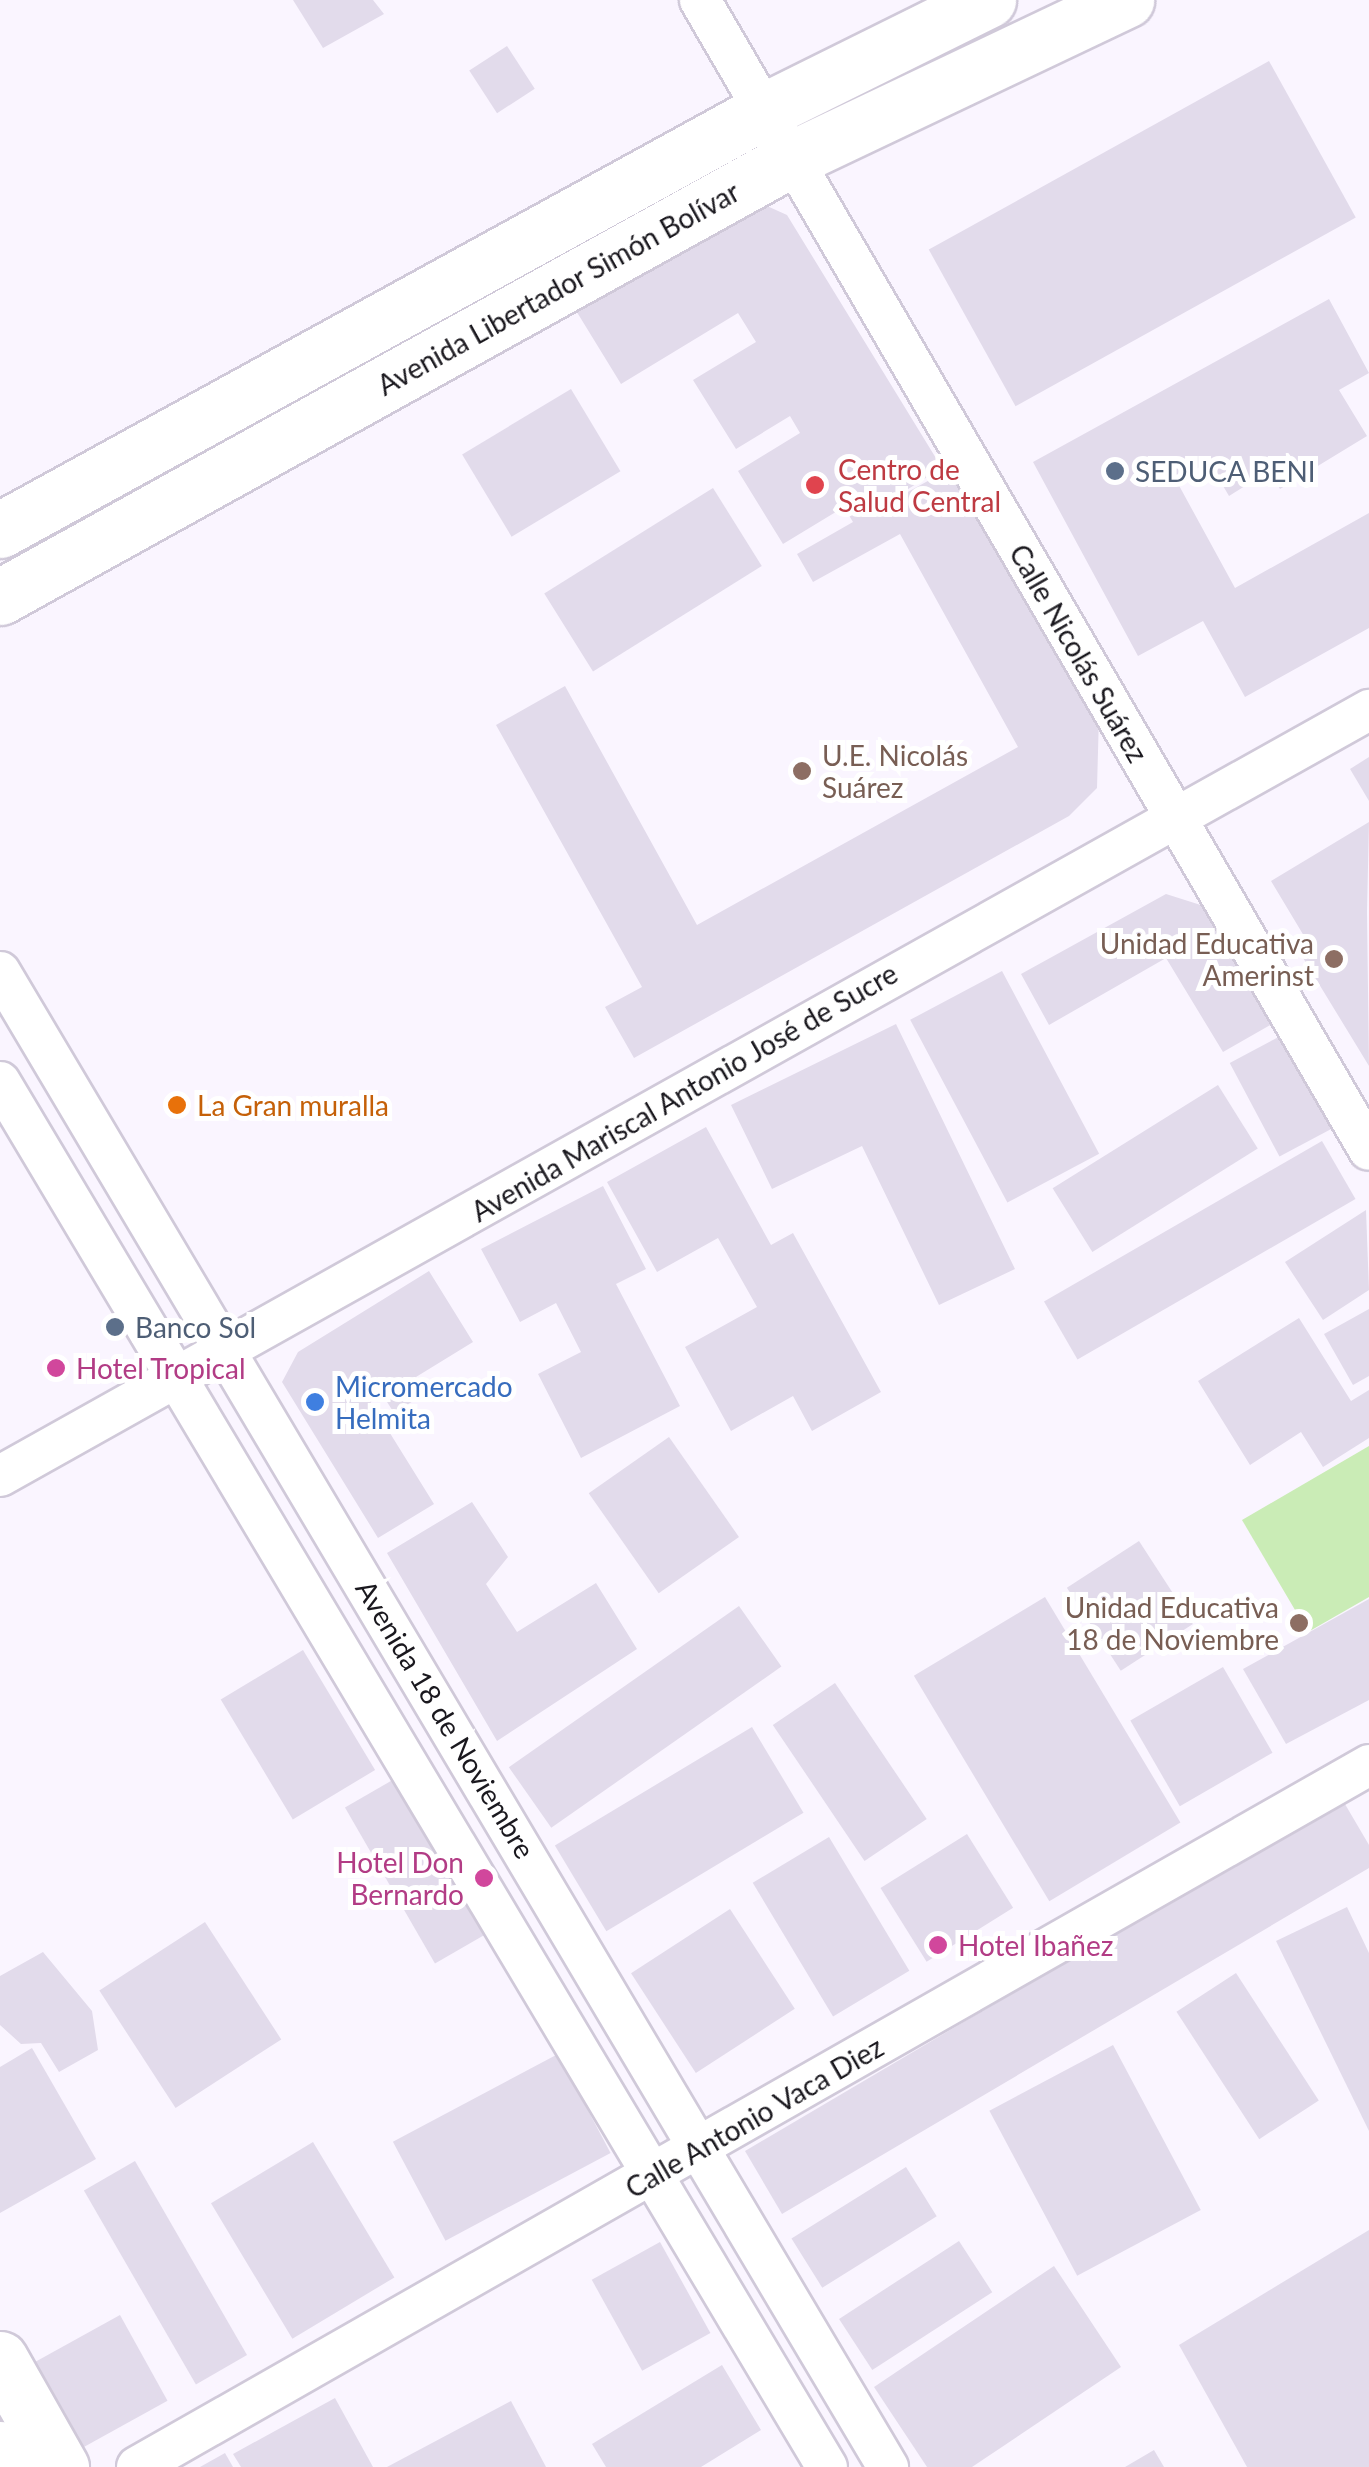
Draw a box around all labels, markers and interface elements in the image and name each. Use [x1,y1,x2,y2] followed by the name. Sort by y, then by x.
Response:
[371,174,745,402] street label: Avenida Libertador Simón Bolívar
[838,452,1001,518] place label: Centro de Salud Central
[1135,454,1317,488] place label: SEDUCA BENI
[1104,460,1126,482] marker: SEDUCA BENI
[802,472,828,498] marker: Centro de Salud Central
[1003,538,1155,768] street label: Calle Nicolás Suárez
[822,738,968,804] place label: U.E. Nicolás Suárez
[791,760,813,782] marker: U.E. Nicolás Suárez
[1100,926,1314,992] place label: Unidad Educativa Amerinst
[1323,948,1345,970] marker: Unidad Educativa Amerinst
[464,955,904,1229] street label: Avenida Mariscal Antonio José de Sucre
[197,1088,389,1122] place label: La Gran muralla
[166,1094,188,1116] marker: La Gran muralla
[135,1310,256,1344] place label: Banco Sol
[104,1316,126,1338] marker: Banco Sol
[76,1351,246,1385] place label: Hotel Tropical
[45,1357,67,1379] marker: Hotel Tropical
[335,1369,513,1435] place label: Micromercado Helmita
[304,1391,326,1413] marker: Micromercado Helmita
[350,1574,542,1864] street label: Avenida 18 de Noviembre
[1065,1590,1279,1656] place label: Unidad Educativa 18 de Noviembre
[1288,1612,1310,1634] marker: Unidad Educativa 18 de Noviembre
[336,1845,464,1911] place label: Hotel Don Bernardo
[473,1867,495,1889] marker: Hotel Don Bernardo
[958,1928,1113,1962] place label: Hotel Ibañez
[927,1934,949,1956] marker: Hotel Ibañez
[618,2029,890,2205] street label: Calle Antonio Vaca Diez

